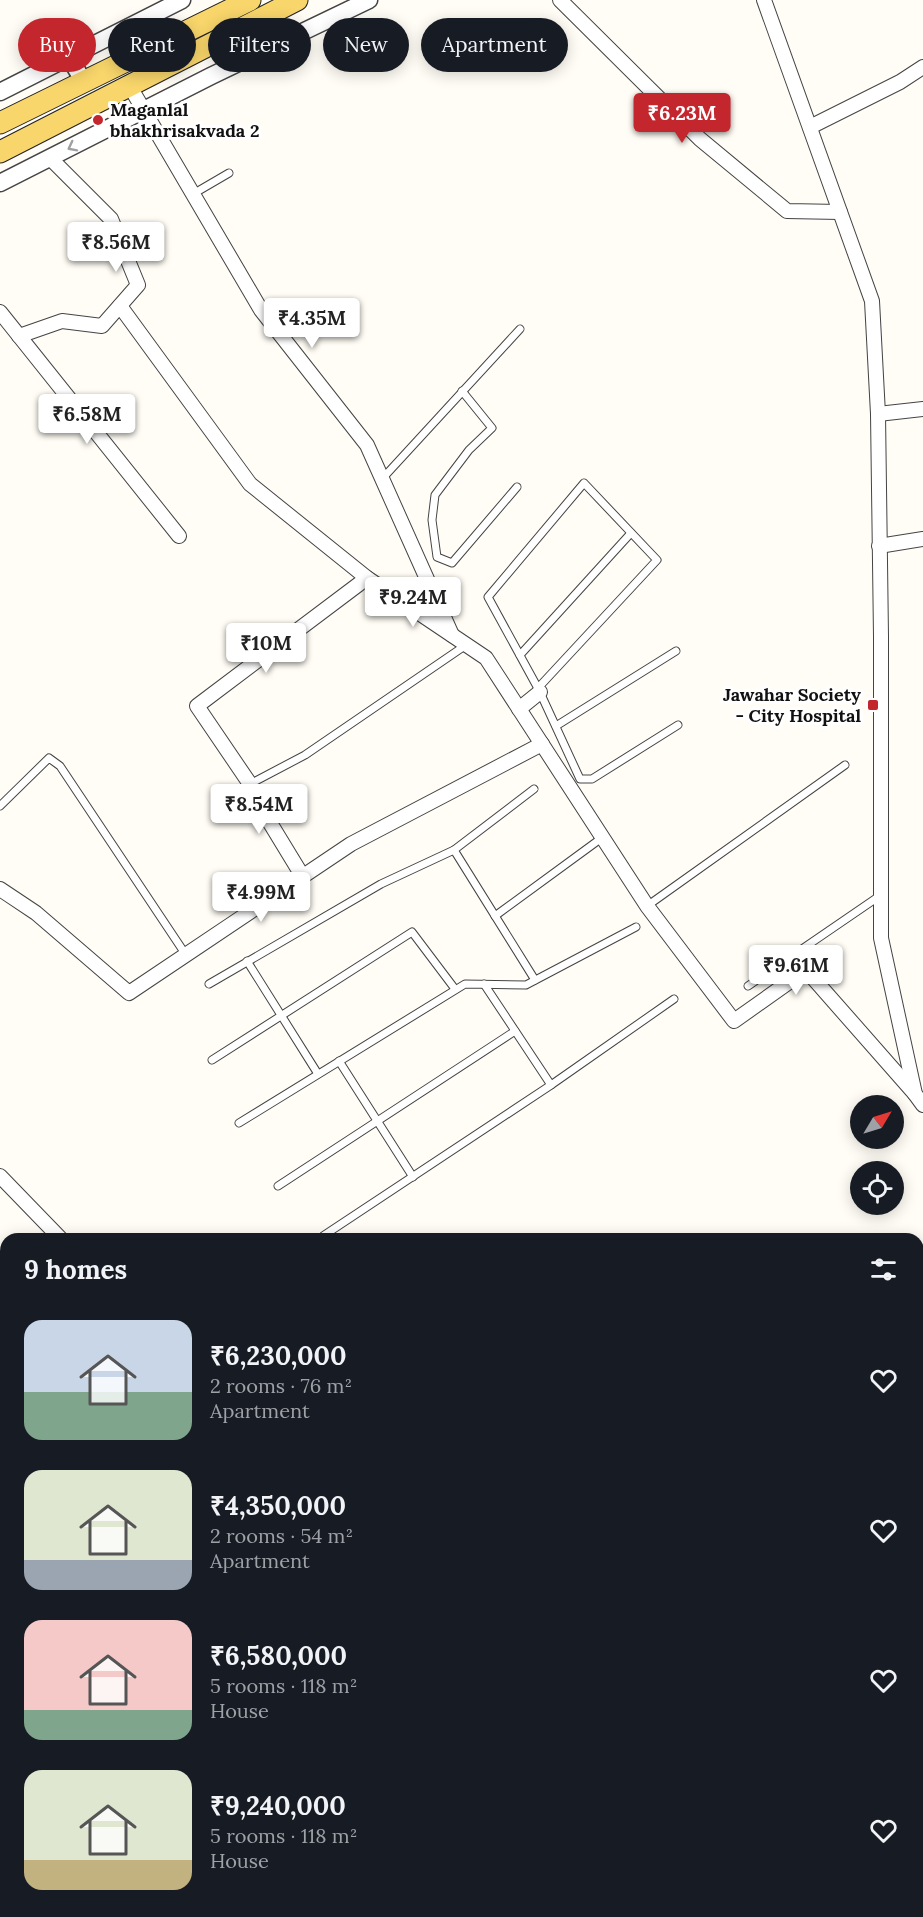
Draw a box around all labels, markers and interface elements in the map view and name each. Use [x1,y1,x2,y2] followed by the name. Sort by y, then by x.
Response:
[18,18,96,72] chip: Buy
[108,18,196,72] chip: Rent
[208,18,311,72] chip: Filters
[323,18,409,72] chip: New
[421,18,568,72] chip: Apartment
[633,93,731,144] pin: ₹6.23M
[109,98,260,142] place label: Maganlal bhakhrisakvada 2
[648,100,716,125] text: ₹6.23M
[91,113,105,127] marker: Maganlal bhakhrisakvada 2
[67,139,78,151] one-way arrow
[67,222,165,273] pin: ₹8.56M
[81,229,151,254] text: ₹8.56M
[263,298,361,349] pin: ₹4.35M
[278,305,346,330] text: ₹4.35M
[38,394,136,445] pin: ₹6.58M
[52,401,122,426] text: ₹6.58M
[364,577,462,628] pin: ₹9.24M
[379,584,447,609] text: ₹9.24M
[230,623,302,674] pin: ₹10M
[240,630,292,655] text: ₹10M
[723,683,861,727] place label: Jawahar Society - City Hospital
[866,698,880,712] marker: Jawahar Society - City Hospital
[210,784,308,835] pin: ₹8.54M
[225,791,293,816] text: ₹8.54M
[212,872,310,923] pin: ₹4.99M
[226,879,296,904] text: ₹4.99M
[747,945,845,996] pin: ₹9.61M
[763,952,829,977] text: ₹9.61M
[850,1095,904,1149] north arrow
[850,1095,904,1215] map controls
[850,1161,904,1215] button: locate
[24,1253,127,1286] text: 9 homes
[867,1253,900,1286] icon: filters
[210,1339,347,1372] text: ₹6,230,000
[72,1344,144,1416] icon: home
[867,1364,900,1397] icon: heart
[210,1373,352,1398] text: 2 rooms · 76 m²
[210,1398,310,1423] text: Apartment
[210,1489,346,1522] text: ₹4,350,000
[72,1494,144,1566] icon: home
[867,1514,900,1547] icon: heart
[210,1523,353,1548] text: 2 rooms · 54 m²
[210,1548,310,1573] text: Apartment
[210,1639,347,1672] text: ₹6,580,000
[72,1644,144,1716] icon: home
[867,1664,900,1697] icon: heart
[210,1673,357,1698] text: 5 rooms · 118 m²
[210,1698,269,1723] text: House
[210,1789,346,1822] text: ₹9,240,000
[72,1794,144,1866] icon: home
[867,1814,900,1847] icon: heart
[210,1823,357,1848] text: 5 rooms · 118 m²
[210,1848,269,1873] text: House

